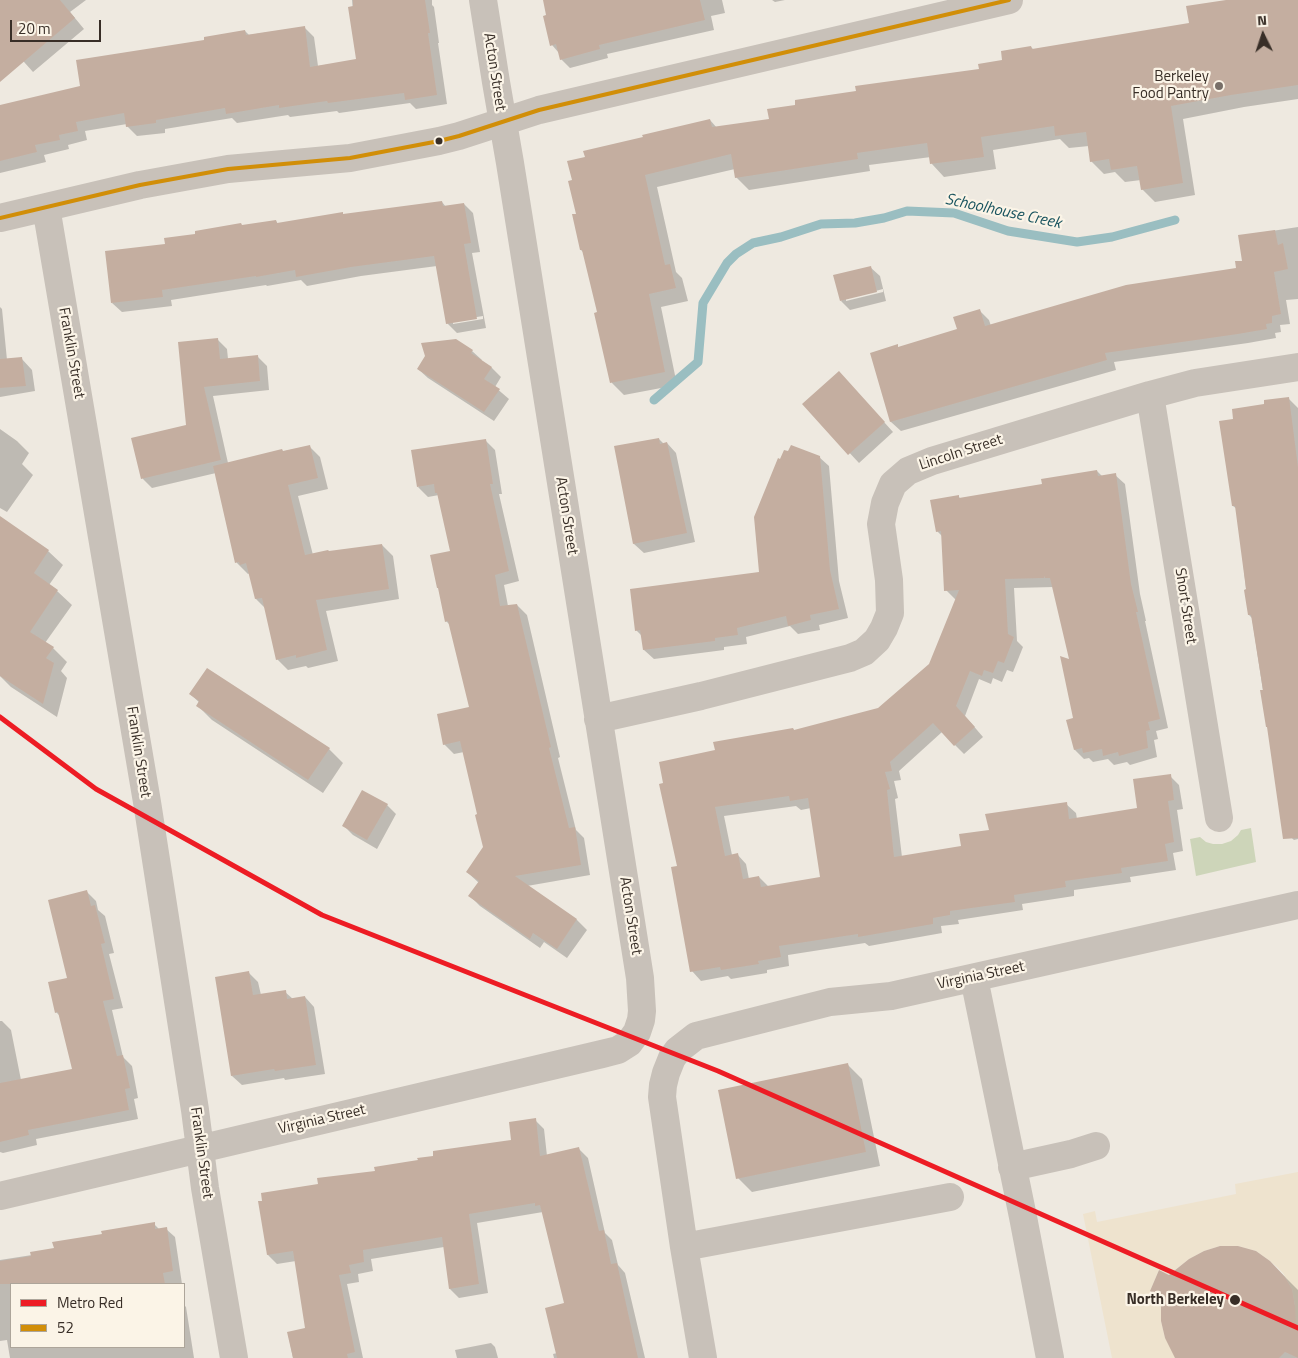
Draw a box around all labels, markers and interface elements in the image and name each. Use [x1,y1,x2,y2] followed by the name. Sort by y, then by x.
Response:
[1256,9,1267,30] text: N
[12,10,104,42] scale bar
[1238,10,1288,60] north arrow
[18,17,51,40] text: 20 m
[479,32,509,112] street label: Acton Street
[1132,68,1209,103] place label: Berkeley Food Pantry
[1213,80,1225,92] marker: Berkeley Food Pantry
[434,136,444,146] unlabelled marker
[943,190,1063,234] water label: Schoolhouse Creek
[54,306,88,400] street label: Franklin Street
[917,431,1005,475] street label: Lincoln Street
[551,476,581,556] street label: Acton Street
[1170,567,1200,645] street label: Short Street
[122,705,154,799] street label: Franklin Street
[615,876,645,956] street label: Acton Street
[936,958,1026,994] street label: Virginia Street
[277,1101,367,1139] street label: Virginia Street
[186,1106,216,1200] street label: Franklin Street
[10,1283,185,1348] legend
[57,1291,123,1314] text: Metro Red
[1126,1291,1224,1309] place label: North Berkeley
[1228,1293,1242,1307] marker: North Berkeley
[57,1316,74,1339] text: 52

